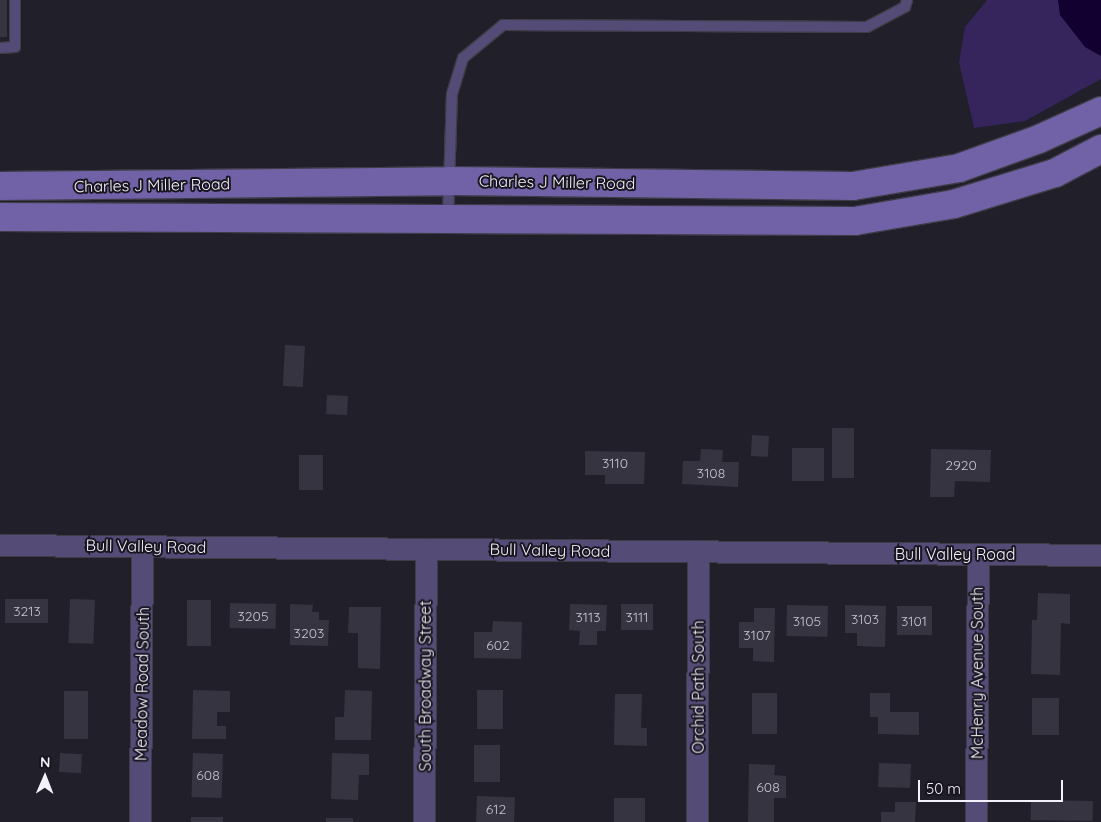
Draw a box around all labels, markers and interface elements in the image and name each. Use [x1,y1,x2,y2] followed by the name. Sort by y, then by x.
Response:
[479,171,635,193] street label: Charles J Miller Road
[74,174,230,196] street label: Charles J Miller Road
[602,455,628,471] house number: 3110
[945,457,977,473] house number: 2920
[697,465,725,481] house number: 3108
[85,535,207,557] street label: Bull Valley Road
[489,539,611,561] street label: Bull Valley Road
[895,544,1015,564] street label: Bull Valley Road
[967,587,987,759] street label: McHenry Avenue South
[415,601,435,771] street label: South Broadway Street
[13,603,41,619] house number: 3213
[131,607,153,761] street label: Meadow Road South
[237,608,269,624] house number: 3205
[575,609,601,625] house number: 3113
[626,609,648,625] house number: 3111
[851,611,879,627] house number: 3103
[793,613,821,629] house number: 3105
[901,613,927,629] house number: 3101
[688,620,708,754] street label: Orchid Path South
[294,625,324,641] house number: 3203
[743,627,771,643] house number: 3107
[486,637,510,653] house number: 602
[20,752,70,802] north arrow
[40,753,51,771] text: N
[196,767,220,783] house number: 608
[921,770,1066,802] scale bar
[756,779,780,795] house number: 608
[926,779,961,798] text: 50 m
[486,801,506,817] house number: 612

